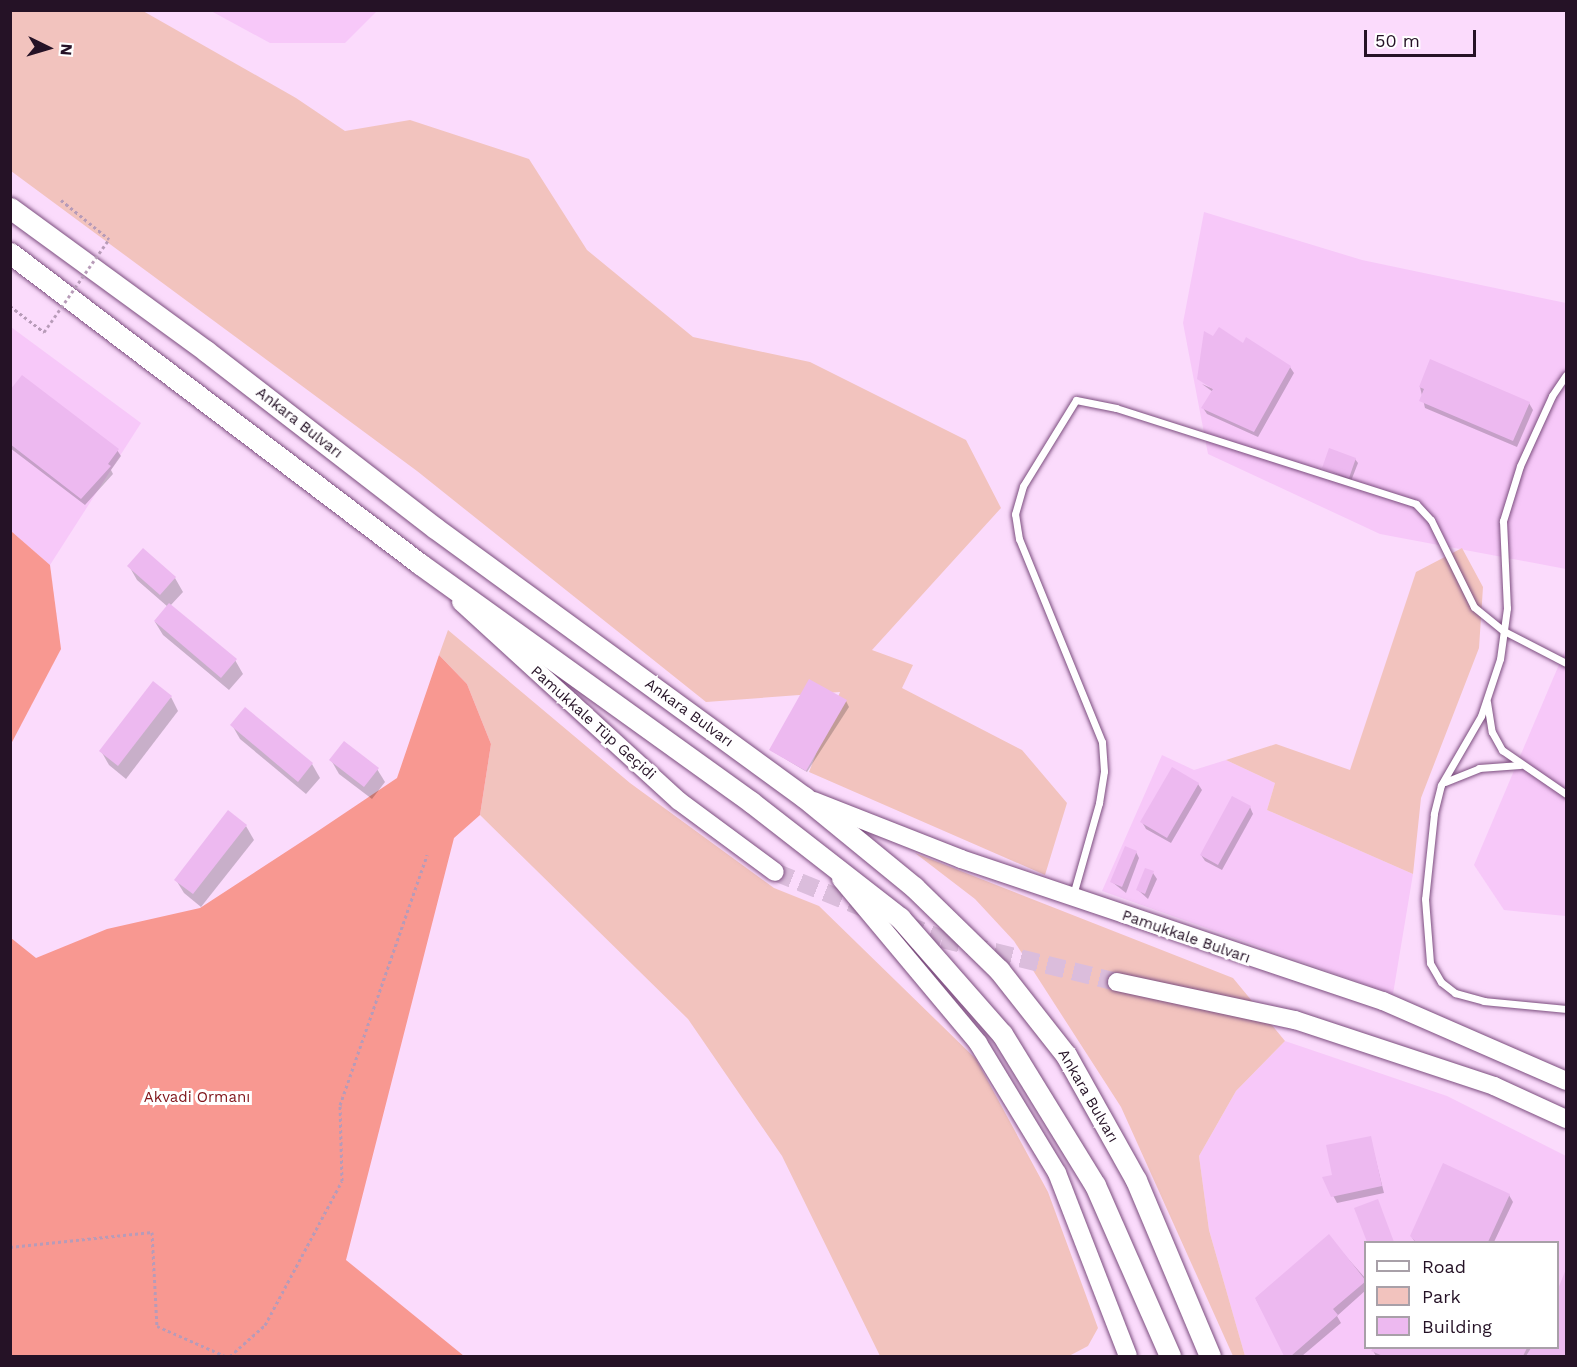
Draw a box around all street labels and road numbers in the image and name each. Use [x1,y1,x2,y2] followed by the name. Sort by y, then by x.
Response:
[252,384,346,462] street label: Ankara Bulvarı
[527,662,659,784] street label: Pamukkale Tüp Geçidi
[641,675,737,751] street label: Ankara Bulvarı
[1120,907,1252,967] street label: Pamukkale Bulvarı
[1054,1046,1122,1146] street label: Ankara Bulvarı

